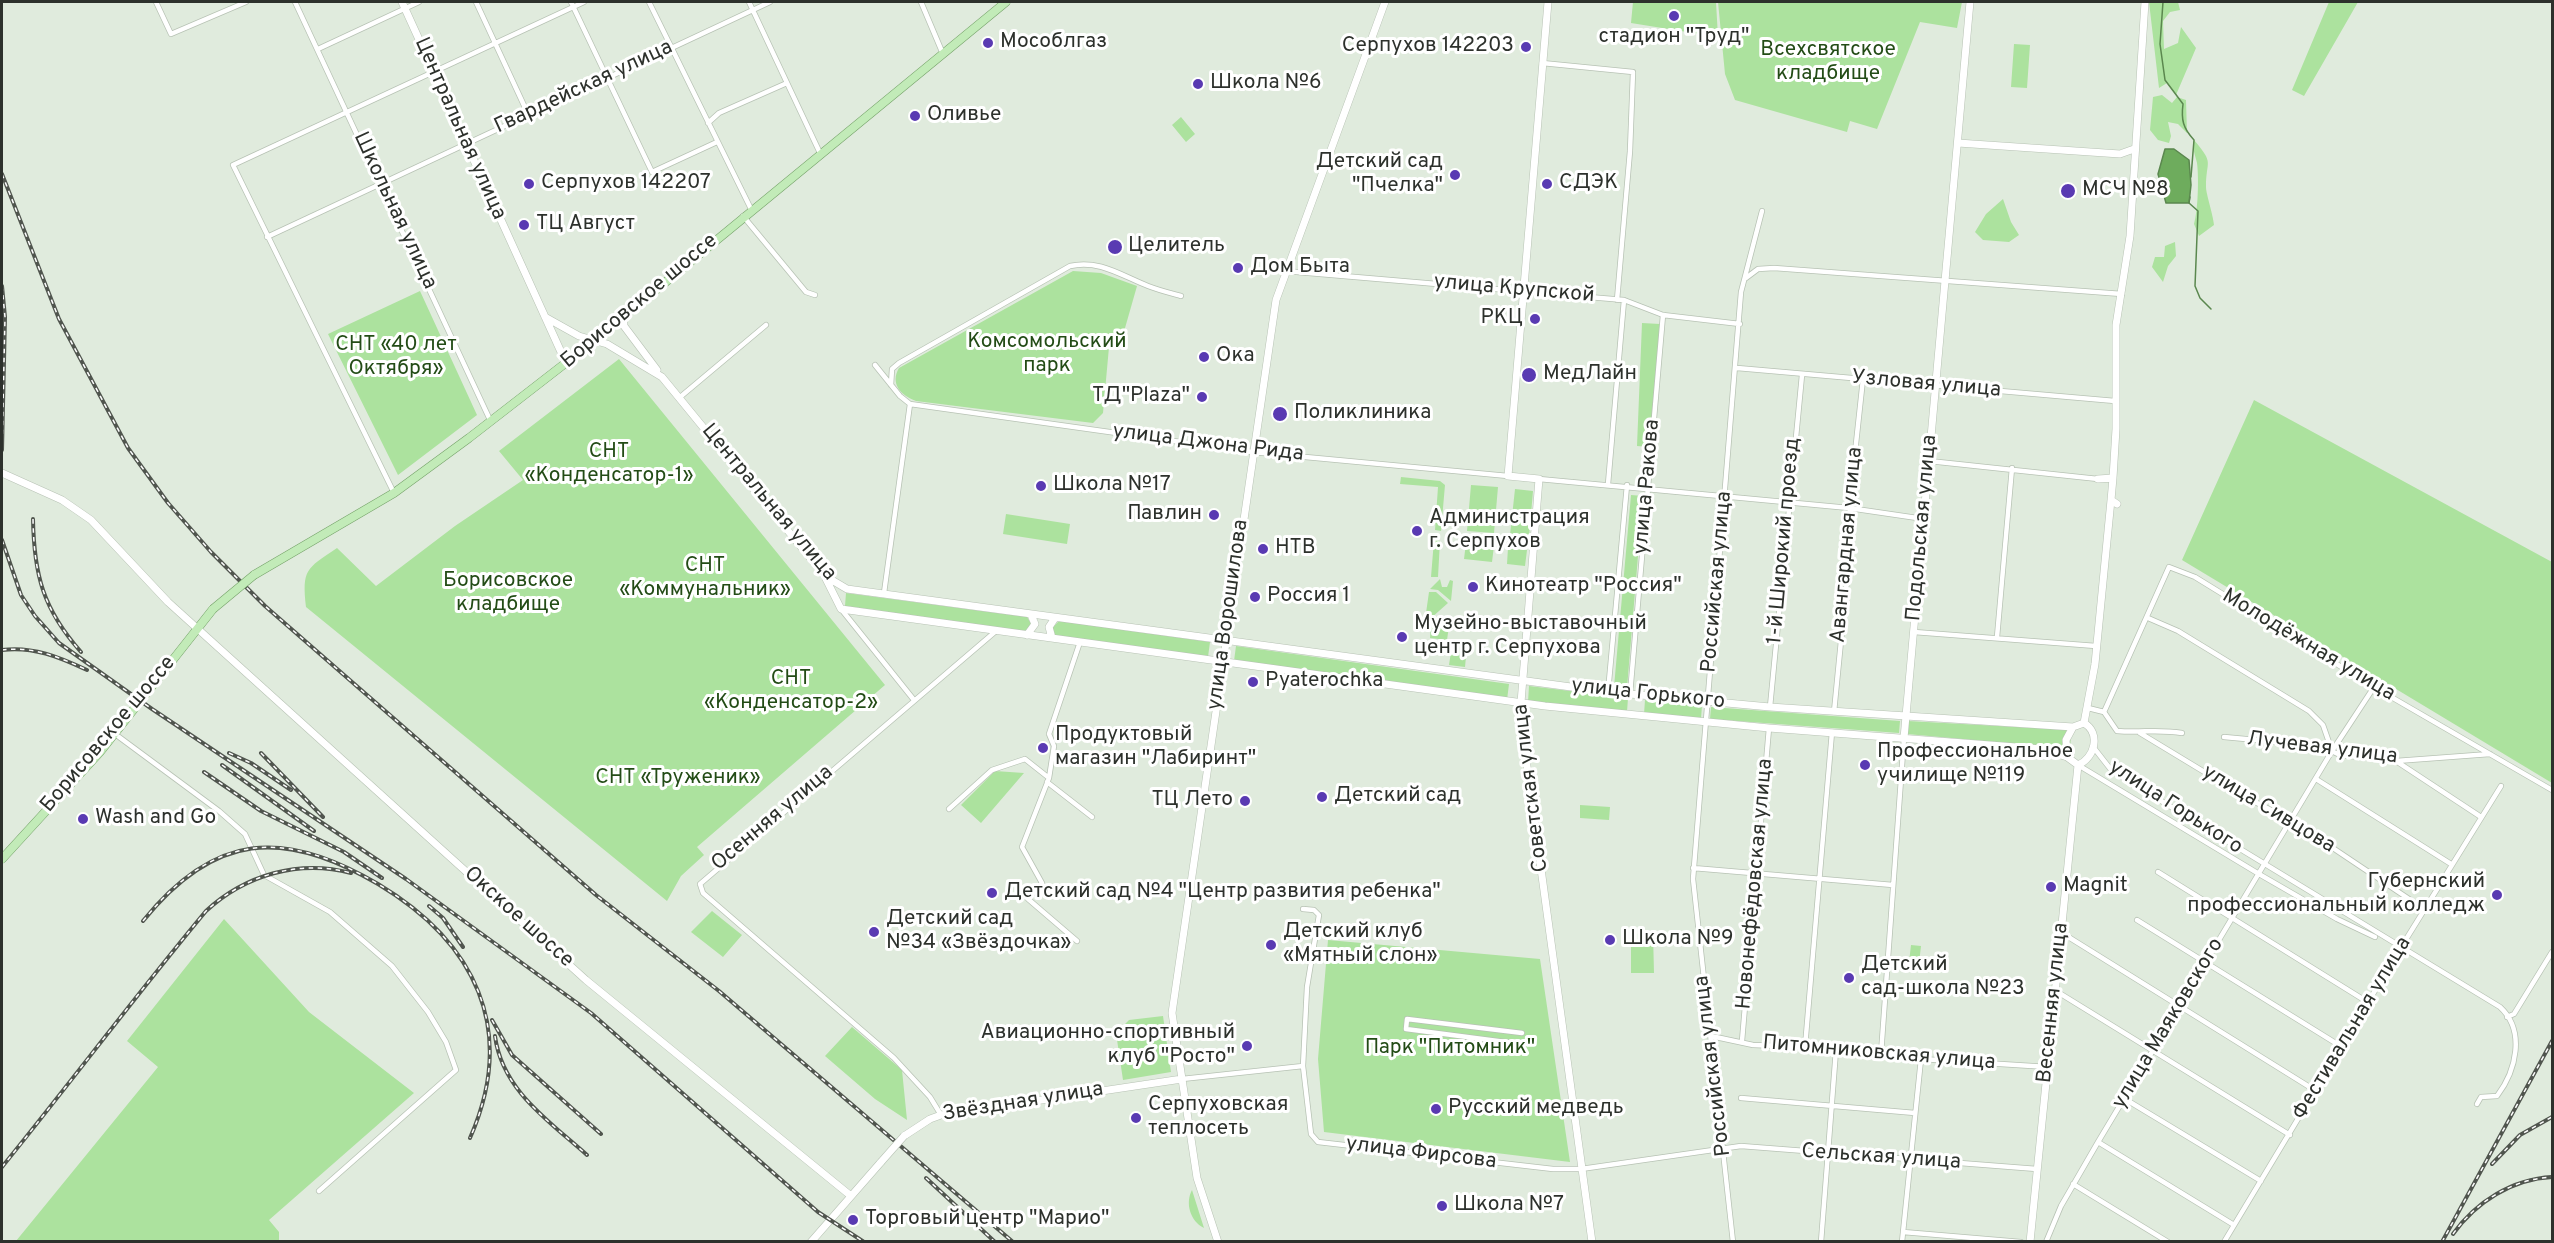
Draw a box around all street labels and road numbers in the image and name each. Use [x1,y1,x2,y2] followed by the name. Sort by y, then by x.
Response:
[407,34,511,224] street label: Центральная улица
[491,36,677,140] street label: Гвардейская улица
[347,128,441,294] street label: Школьная улица
[557,229,723,375] street label: Борисовское шоссе
[1433,270,1595,310] street label: улица Крупской
[1850,366,2002,404] street label: Узловая улица
[1630,418,1666,556] street label: улица Ракова
[695,419,841,587] street label: Центральная улица
[1111,420,1305,468] street label: улица Джона Рида
[1902,434,1944,622] street label: Подольская улица
[1763,437,1807,645] street label: 1-й Широкий проезд
[1827,446,1869,644] street label: Авангардная улица
[1698,490,1738,674] street label: Российская улица
[1203,518,1255,712] street label: улица Ворошилова
[2217,584,2399,708] street label: Молодёжная улица
[36,652,182,818] street label: Борисовское шоссе
[1570,674,1726,716] street label: улица Горького
[1509,703,1555,873] street label: Советская улица
[2245,727,2399,771] street label: Лучевая улица
[2103,755,2247,861] street label: улица Горького
[1732,758,1780,1010] street label: Новонефёдовская улица
[2197,760,2339,860] street label: улица Сивцова
[707,761,839,877] street label: Осенняя улица
[458,862,578,974] street label: Окское шоссе
[2033,922,2075,1084] street label: Весенняя улица
[2288,933,2418,1125] street label: Фестивальная улица
[2108,934,2230,1114] street label: улица Маяковского
[1690,974,1738,1158] street label: Российская улица
[1761,1031,1997,1077] street label: Питомниковская улица
[941,1078,1105,1128] street label: Звёздная улица
[1344,1132,1498,1176] street label: улица Фирсова
[1800,1140,1962,1176] street label: Сельская улица

